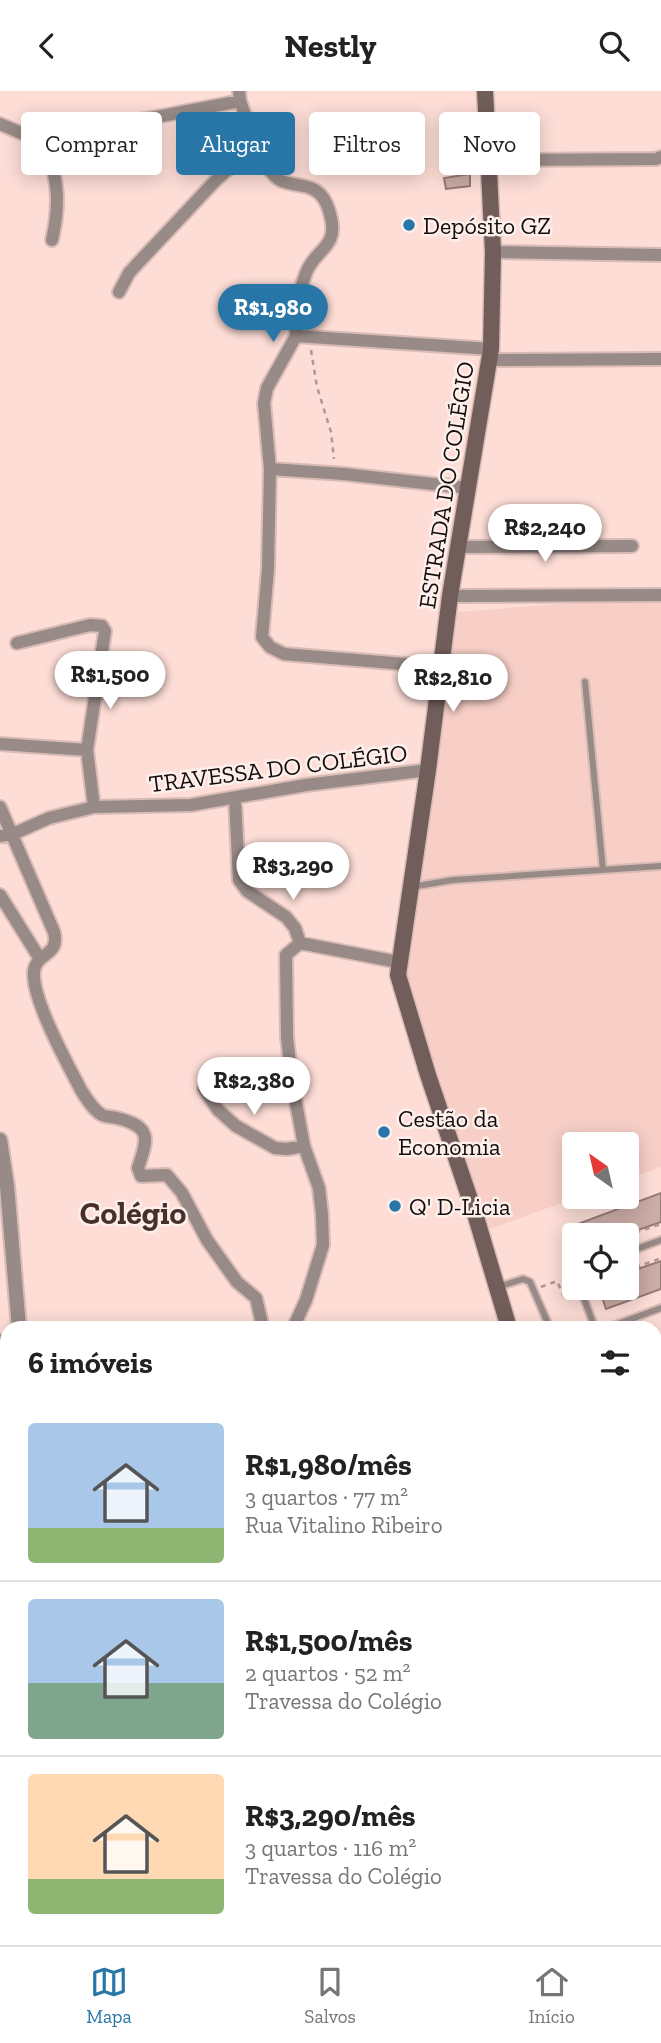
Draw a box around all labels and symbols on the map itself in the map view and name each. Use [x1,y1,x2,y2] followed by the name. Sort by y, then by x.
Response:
[423,211,551,240] place label: Depósito GZ
[401,217,417,233] marker: Depósito GZ
[208,285,338,344] pin: R$1,980
[412,359,480,611] street label: ESTRADA DO COLÉGIO
[480,505,610,564] pin: R$2,240
[45,651,175,711] pin: R$1,500
[388,655,518,714] pin: R$2,810
[147,738,409,798] street label: TRAVESSA DO COLÉGIO
[228,843,358,902] pin: R$3,290
[189,1058,319,1117] pin: R$2,380
[398,1104,501,1161] place label: Cestão da Economia
[376,1124,392,1140] marker: Cestão da Economia
[562,1132,639,1209] north arrow
[409,1192,511,1221] place label: Q' D-Licia
[80,1194,186,1232] district label: Colégio
[387,1198,403,1214] marker: Q' D-Licia

